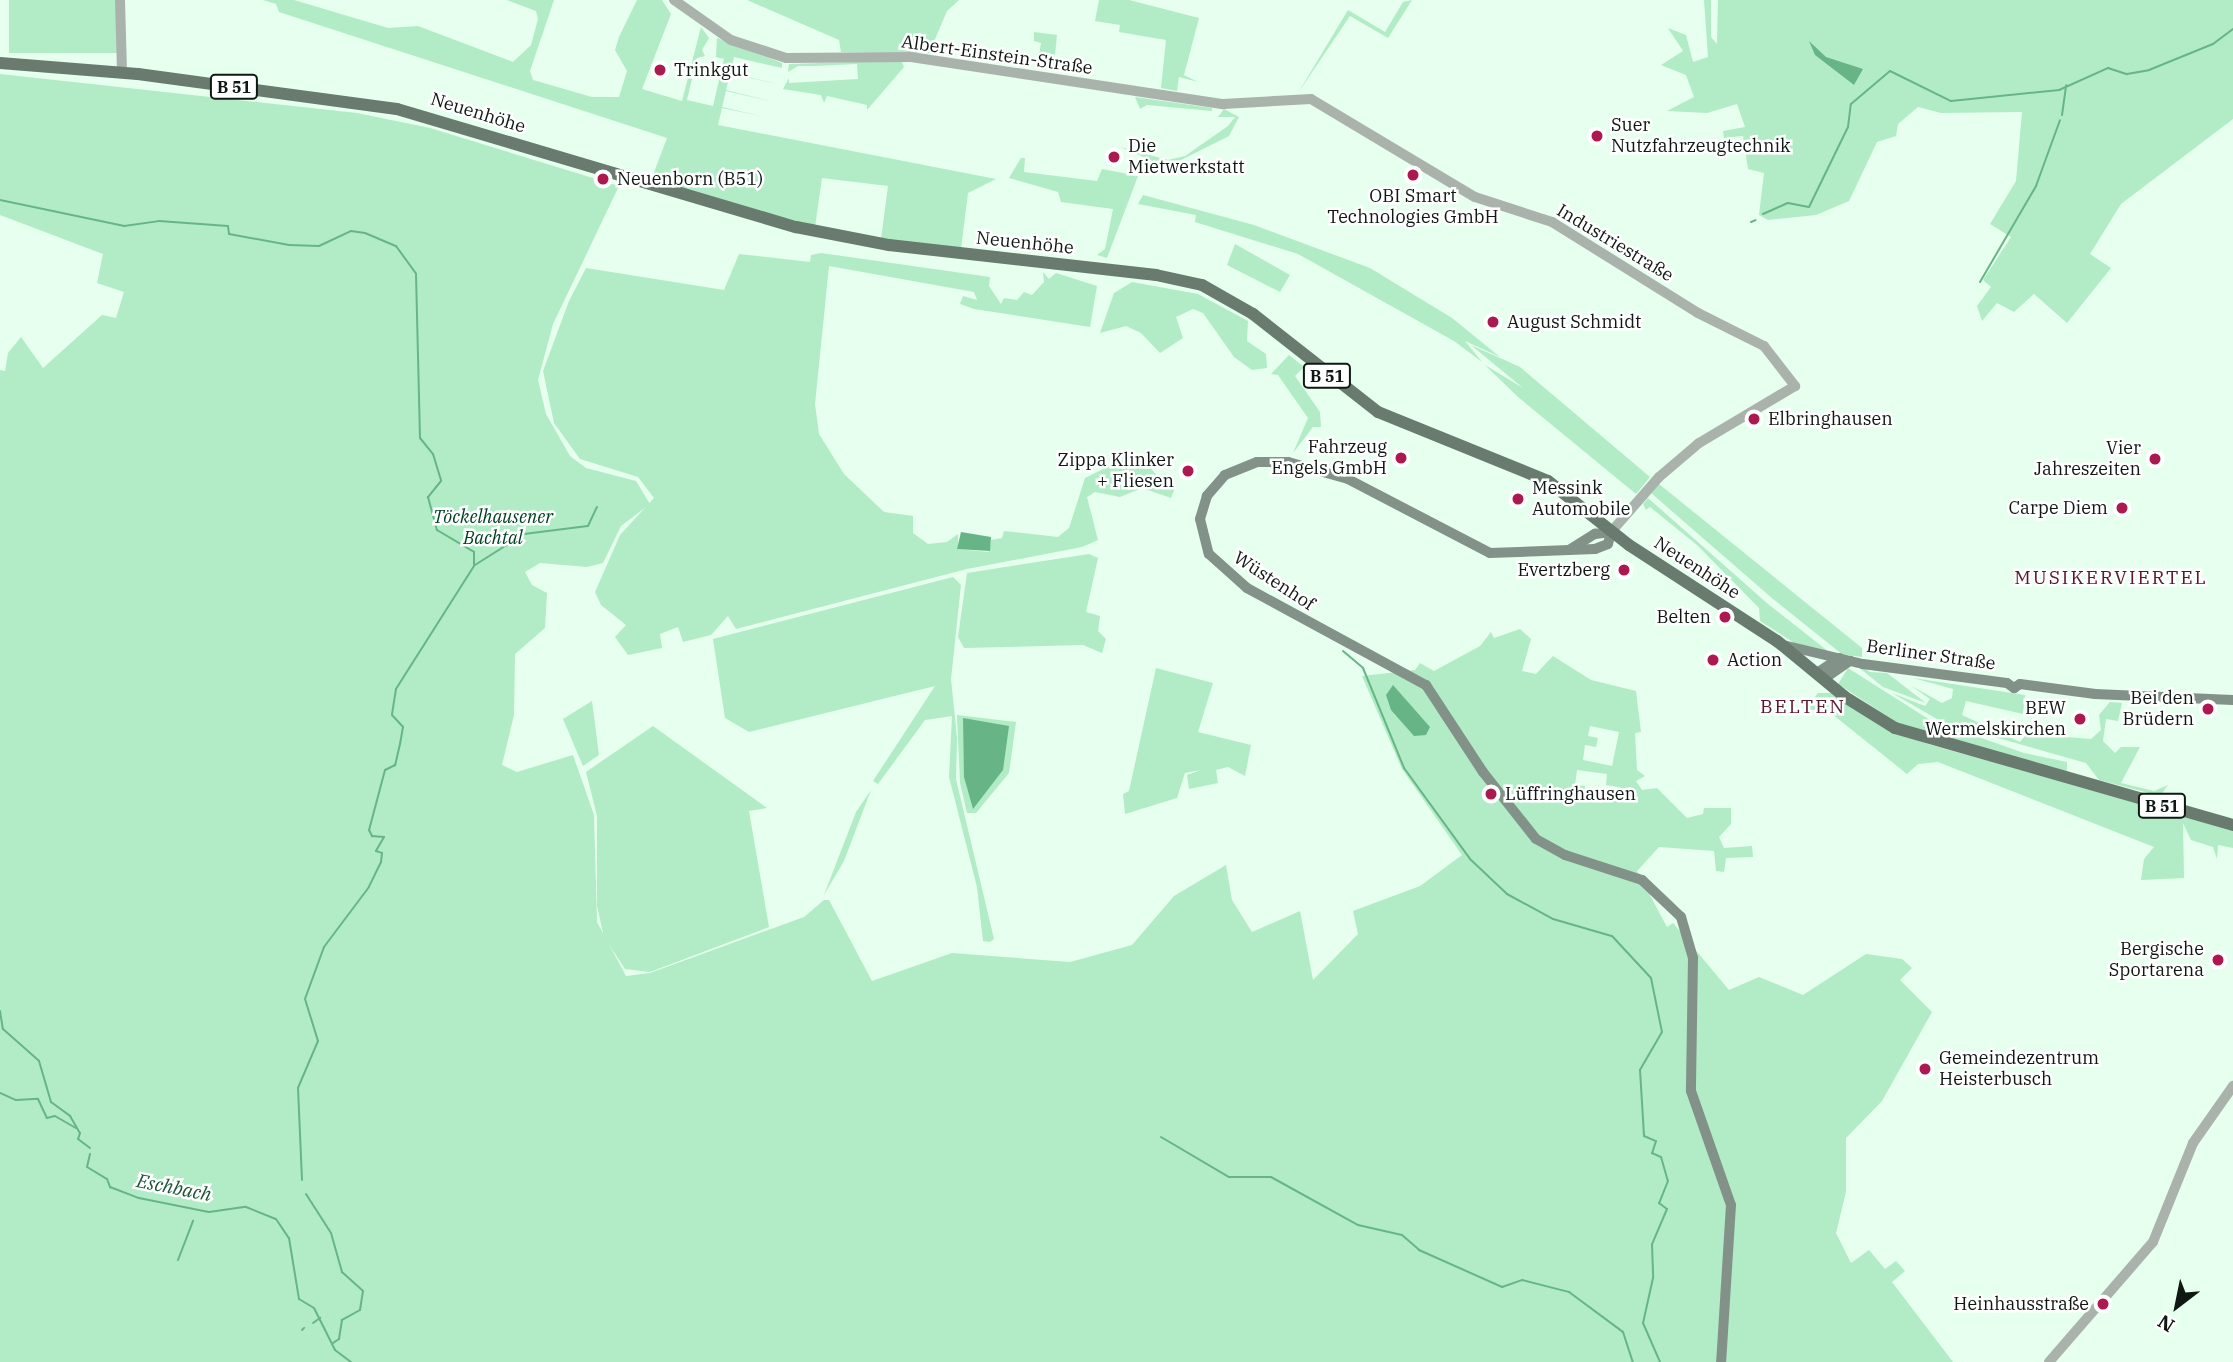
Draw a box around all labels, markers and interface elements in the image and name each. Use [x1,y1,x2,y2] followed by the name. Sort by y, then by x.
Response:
[900,31,1094,79] street label: Albert-Einstein-Straße
[674,59,748,81] place label: Trinkgut
[652,62,668,78] marker: Trinkgut
[210,74,258,100] road number: B 51
[428,88,528,138] street label: Neuenhöhe
[1611,115,1791,158] place label: Suer Nutzfahrzeugtechnik
[1589,128,1605,144] marker: Suer Nutzfahrzeugtechnik
[1128,136,1245,178] place label: Die Mietwerkstatt
[1106,149,1122,165] marker: Die Mietwerkstatt
[1405,167,1421,183] marker: OBI Smart Technologies GmbH
[617,168,763,190] place label: Neuenborn (B51)
[595,171,611,187] marker: Neuenborn (B51)
[1327,186,1499,228] place label: OBI Smart Technologies GmbH
[1553,200,1677,286] street label: Industriestraße
[975,227,1075,259] street label: Neuenhöhe
[1507,311,1641,333] place label: August Schmidt
[1485,314,1501,330] marker: August Schmidt
[1302,364,1352,388] road number: B 51
[1768,408,1893,430] place label: Elbringhausen
[1746,411,1762,427] marker: Elbringhausen
[1271,437,1387,480] place label: Fahrzeug Engels GmbH
[2034,438,2141,480] place label: Vier Jahreszeiten
[1057,450,1174,492] place label: Zippa Klinker + Fliesen
[1393,450,1409,466] marker: Fahrzeug Engels GmbH
[2147,451,2163,467] marker: Vier Jahreszeiten
[1180,463,1196,479] marker: Zippa Klinker + Fliesen
[1532,478,1630,520] place label: Messink Automobile
[1510,491,1526,507] marker: Messink Automobile
[2008,497,2108,519] place label: Carpe Diem
[2114,500,2130,516] marker: Carpe Diem
[433,507,553,550] park label: Töckelhausener Bachtal
[1650,532,1744,604] street label: Neuenhöhe
[1230,547,1318,615] street label: Wüstenhof
[1517,559,1610,581] place label: Evertzberg
[1616,562,1632,578] marker: Evertzberg
[2016,567,2206,589] district label: MUSIKERVIERTEL
[1656,606,1711,628] place label: Belten
[1717,609,1733,625] marker: Belten
[1865,635,1997,675] street label: Berliner Straße
[1727,649,1782,671] place label: Action
[1705,652,1721,668] marker: Action
[2122,688,2194,730] place label: Bei den Brüdern
[1761,696,1845,718] district label: BELTEN
[1925,698,2066,740] place label: BEW Wermelskirchen
[2200,701,2216,717] marker: Bei den Brüdern
[2072,711,2088,727] marker: BEW Wermelskirchen
[1505,783,1636,805] place label: Lüffringhausen
[1483,786,1499,802] marker: Lüffringhausen
[2138,793,2186,818] road number: B 51
[2109,939,2204,982] place label: Bergische Sportarena
[2210,952,2226,968] marker: Bergische Sportarena
[1939,1048,2099,1090] place label: Gemeindezentrum Heisterbusch
[1917,1061,1933,1077] marker: Gemeindezentrum Heisterbusch
[135,1170,213,1206] water label: Eschbach
[2142,1271,2212,1341] north arrow
[1953,1293,2089,1315] place label: Heinhausstraße
[2095,1296,2111,1312] marker: Heinhausstraße
[2153,1310,2179,1338] text: N

